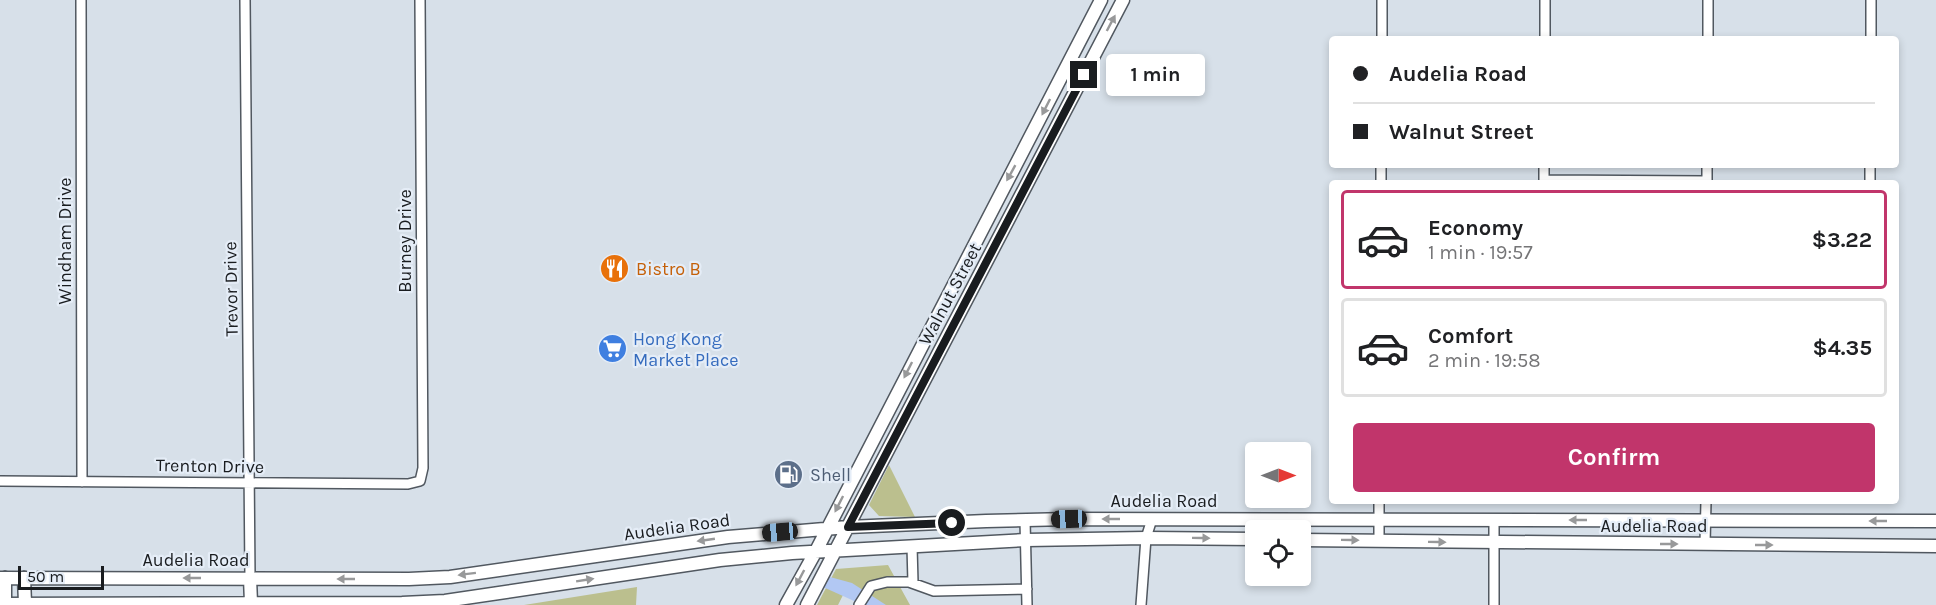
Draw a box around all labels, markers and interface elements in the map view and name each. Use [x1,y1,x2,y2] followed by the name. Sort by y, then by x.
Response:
[1106,14,1116,31] one-way arrow
[1105,54,1204,96] callout: 1 min
[1070,61,1097,88] route end
[1389,61,1527,87] text: Audelia Road
[1130,63,1181,86] text: 1 min
[1041,98,1051,115] one-way arrow
[1389,119,1534,145] text: Walnut Street
[1006,165,1016,182] one-way arrow
[54,178,76,304] street label: Windham Drive
[394,189,416,293] street label: Burney Drive
[1356,213,1410,267] icon: car
[1428,215,1523,241] text: Economy
[1812,227,1872,253] text: $3.22
[914,239,986,349] street label: Walnut Street
[219,241,243,337] street label: Trevor Drive
[1428,241,1533,264] text: 1 min · 19:57
[599,253,631,285] restaurant icon: Bistro B
[636,258,701,280] place label: Bistro B
[1356,321,1410,375] icon: car
[1428,323,1513,349] text: Comfort
[633,328,739,371] place label: Hong Kong Market Place
[596,333,628,365] supermarket icon: Hong Kong Market Place
[1813,335,1872,361] text: $4.35
[1428,349,1541,372] text: 2 min · 19:58
[903,362,913,379] one-way arrow
[1353,423,1875,492] button: Confirm
[1245,442,1311,508] north arrow
[1245,442,1311,586] map controls
[156,454,264,478] street label: Trenton Drive
[773,459,805,491] fuel station icon: Shell
[810,464,851,486] place label: Shell
[1110,490,1218,512] street label: Audelia Road
[835,495,845,513] one-way arrow
[622,509,732,545] street label: Audelia Road
[938,509,965,536] route start
[1051,509,1087,529] car
[1101,514,1120,524] one-way arrow
[1568,515,1587,525] one-way arrow
[1600,515,1708,537] street label: Audelia Road
[1868,516,1887,526] one-way arrow
[1245,520,1311,586] button: locate
[761,521,799,543] car
[1191,534,1210,543] one-way arrow
[696,536,715,545] one-way arrow
[1341,536,1360,545] one-way arrow
[1427,537,1446,546] one-way arrow
[1659,539,1678,549] one-way arrow
[1754,540,1773,550] one-way arrow
[142,549,250,571] street label: Audelia Road
[18,563,104,590] scale bar
[27,567,64,586] text: 50 m
[796,569,805,586] one-way arrow
[458,570,477,579] one-way arrow
[182,573,201,583] one-way arrow
[336,574,355,584] one-way arrow
[576,576,595,585] one-way arrow

